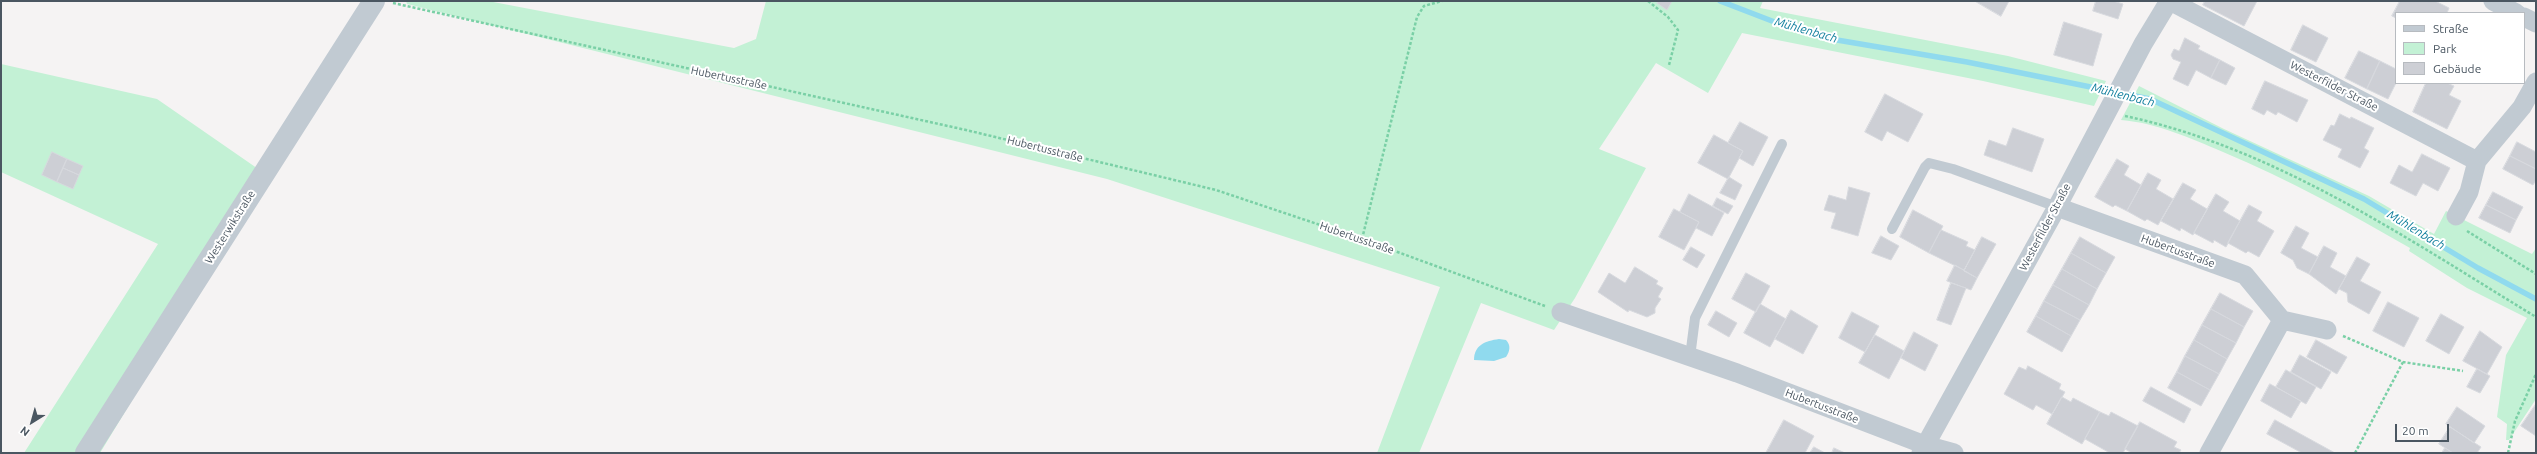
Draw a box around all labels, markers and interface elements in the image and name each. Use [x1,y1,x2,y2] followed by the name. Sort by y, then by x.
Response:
[2395,12,2525,84] legend
[1773,14,1839,46] water label: Mühlenbach
[2433,22,2469,35] text: Straße
[2433,42,2457,55] text: Park
[2288,58,2380,114] street label: Westerfilder Straße
[2433,62,2481,75] text: Gebäude
[690,63,768,93] street label: Hubertusstraße
[2090,80,2156,110] water label: Mühlenbach
[1006,133,1084,165] street label: Hubertusstraße
[2016,181,2074,273] street label: Westerfilder Straße
[202,188,258,266] street label: Westerwikstraße
[2385,207,2447,253] water label: Mühlenbach
[1318,219,1396,257] street label: Hubertusstraße
[2139,232,2217,270] street label: Hubertusstraße
[1783,386,1861,426] street label: Hubertusstraße
[12,402,52,442] north arrow
[2397,416,2451,442] scale bar
[18,424,32,439] text: N
[2402,424,2429,437] text: 20 m

